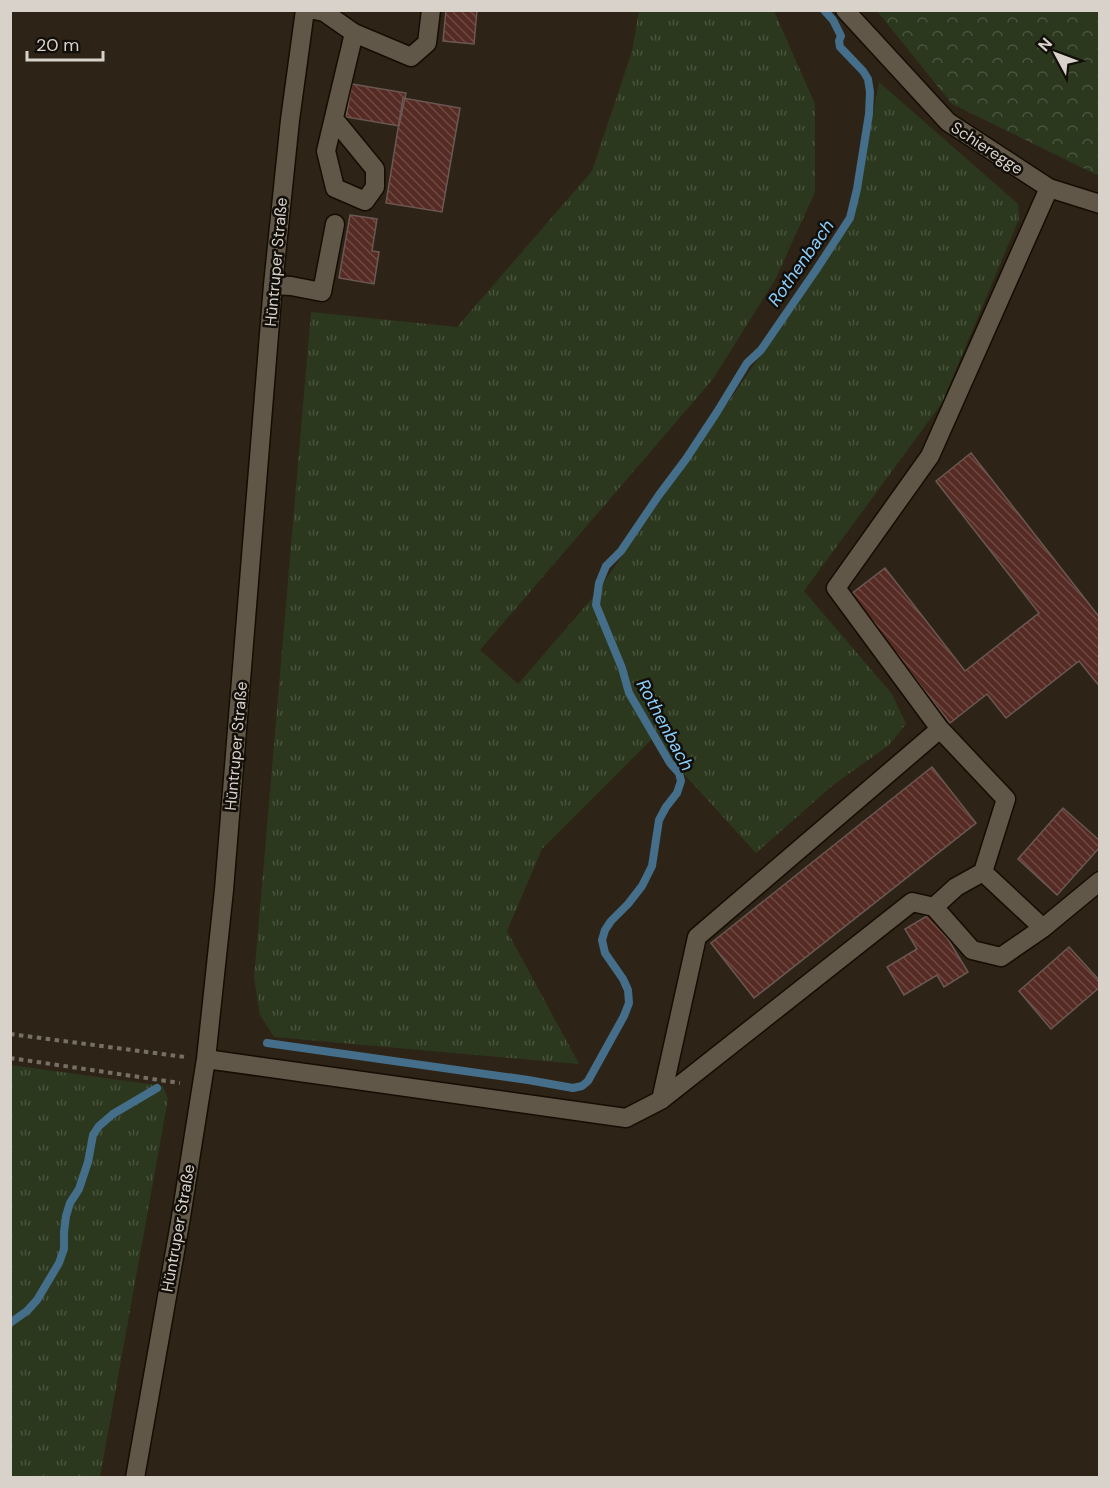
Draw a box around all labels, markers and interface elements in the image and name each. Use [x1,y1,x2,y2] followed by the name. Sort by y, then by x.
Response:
[27,24,104,62] scale bar
[1026,24,1086,84] north arrow
[36,33,79,57] text: 20 m
[1033,33,1057,56] text: N
[947,117,1027,179] street label: Schieregge
[260,197,292,327] street label: Hüntruper Straße
[762,215,840,311] water label: Rothenbach
[631,675,699,775] water label: Rothenbach
[220,681,252,811] street label: Hüntruper Straße
[156,1162,200,1294] street label: Hüntruper Straße

